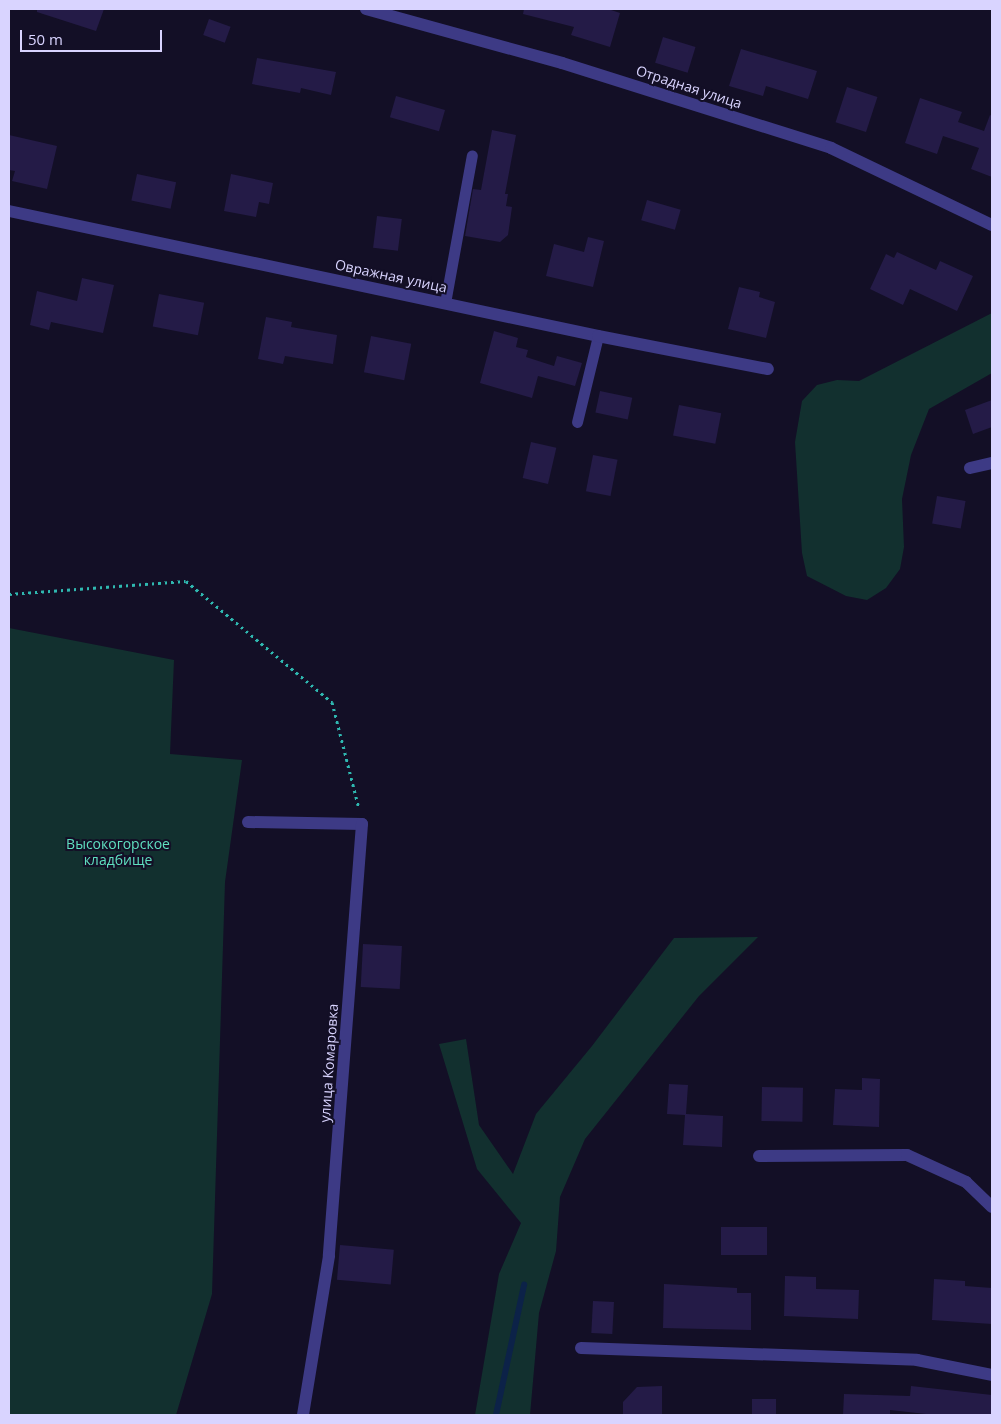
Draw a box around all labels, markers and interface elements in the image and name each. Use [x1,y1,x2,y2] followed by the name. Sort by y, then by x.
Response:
[22,20,165,52] scale bar
[28,29,63,49] text: 50 m
[634,62,744,112] street label: Отрадная улица
[333,256,449,296] street label: Овражная улица
[66,836,170,869] park label: Высокогорское кладбище
[316,1003,342,1123] street label: улица Комаровка

